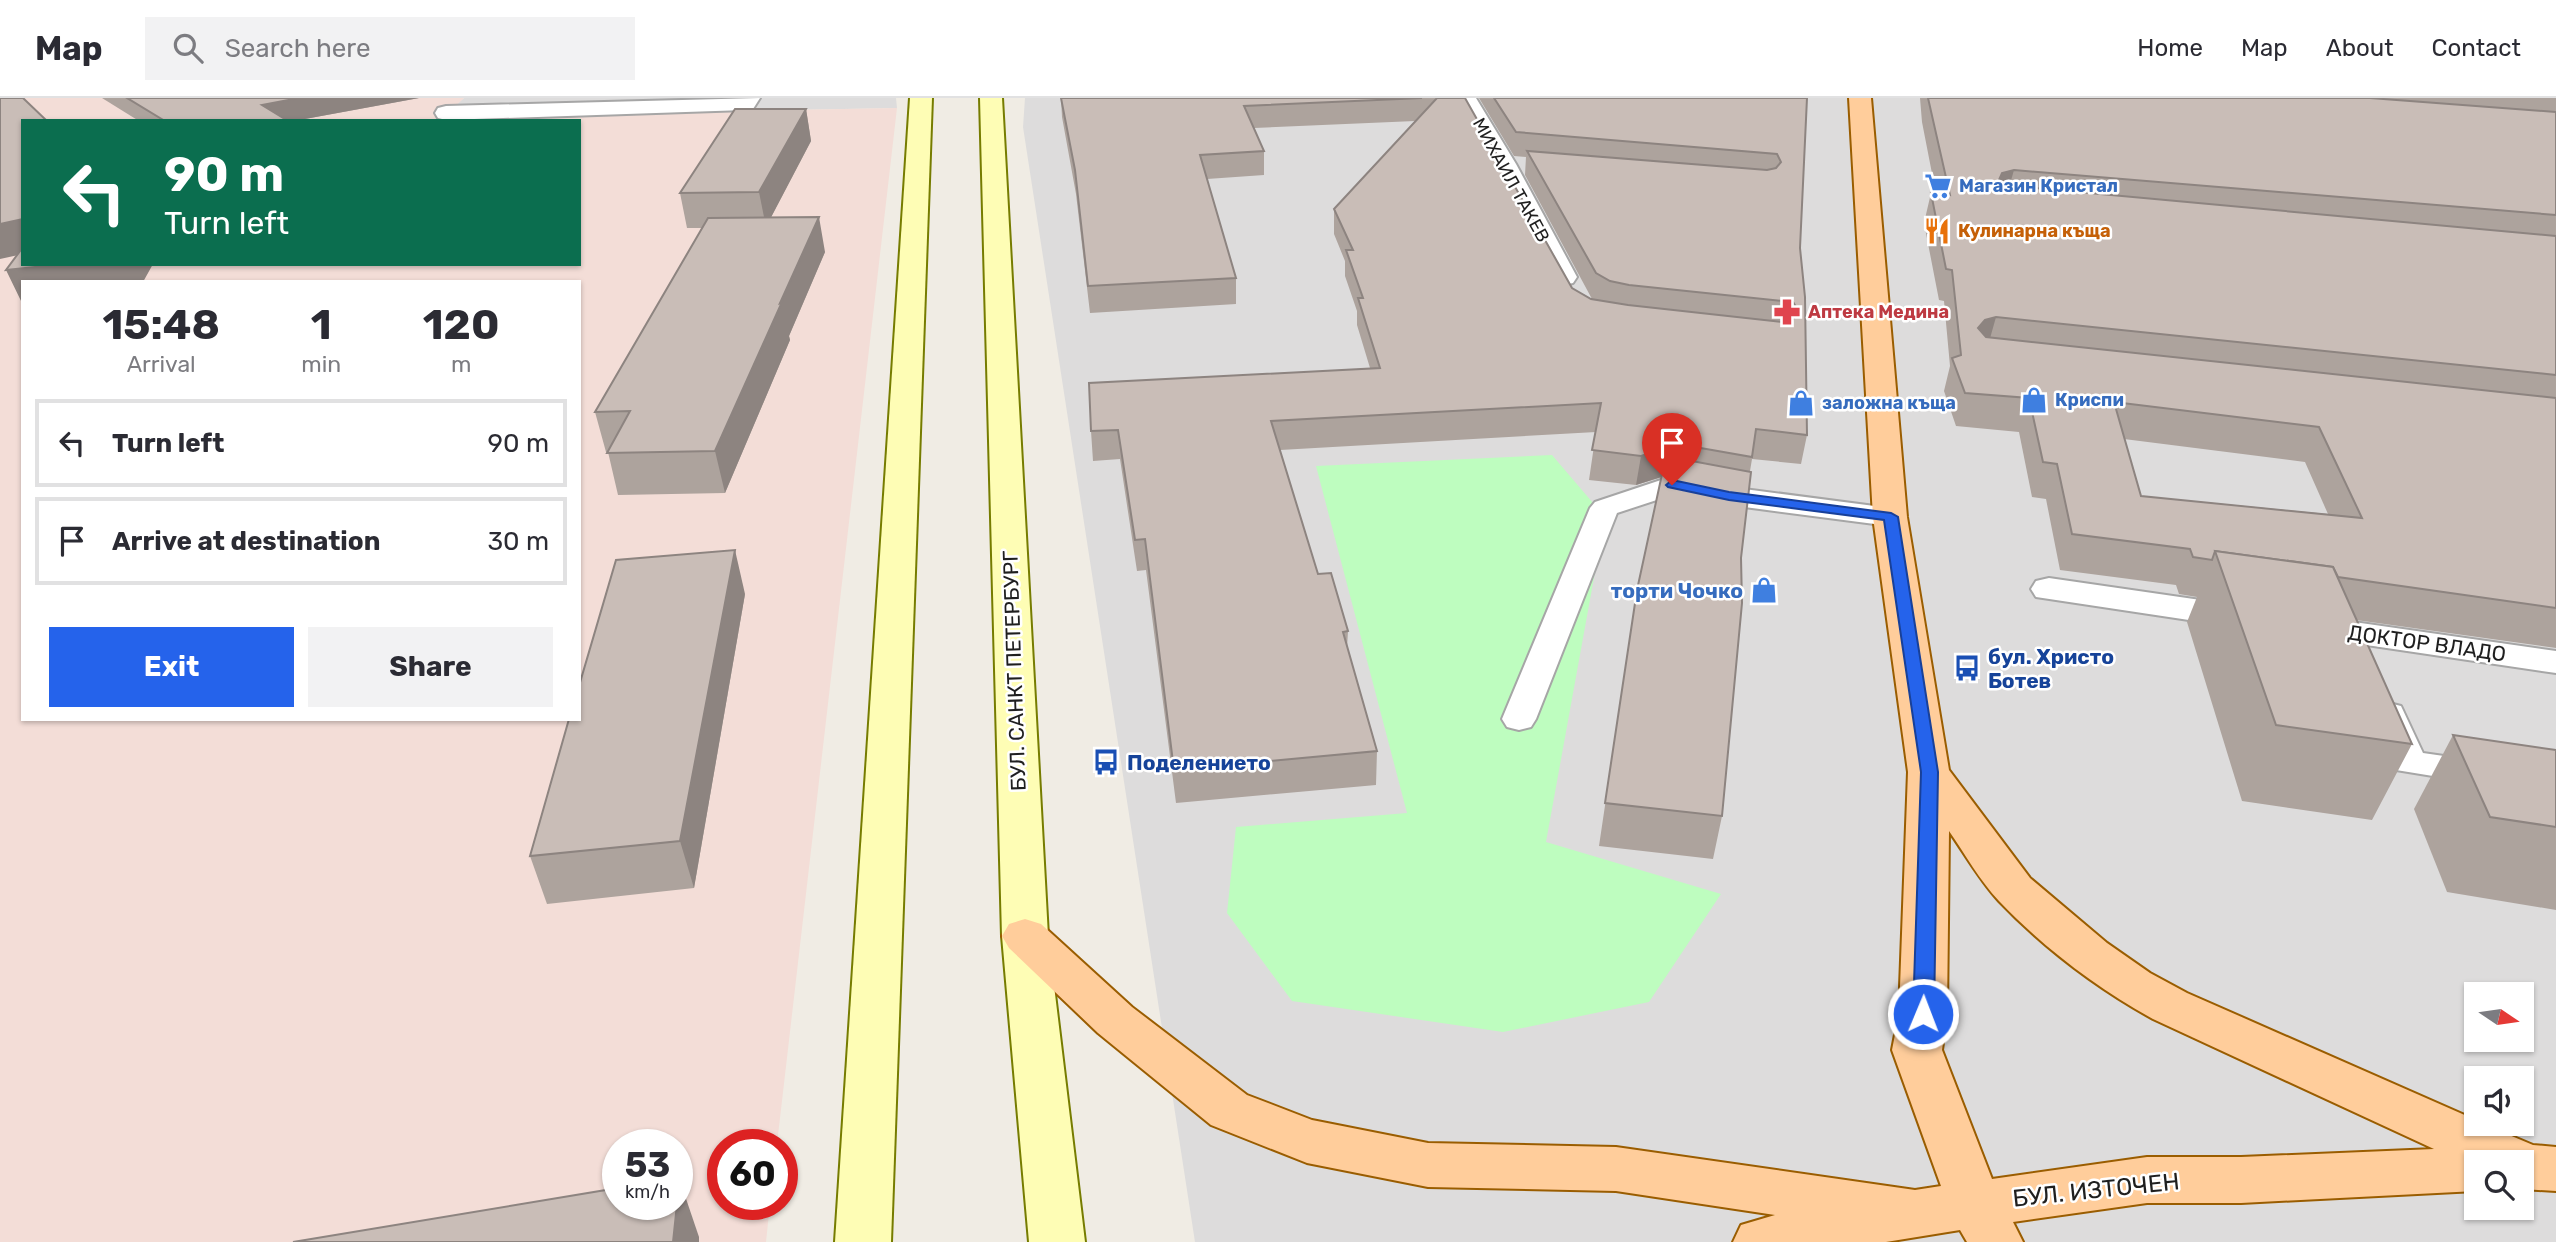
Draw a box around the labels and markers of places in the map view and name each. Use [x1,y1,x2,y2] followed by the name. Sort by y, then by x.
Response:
[1923,171,1953,201] supermarket icon: Магазин Кристал
[1959,175,2118,197] place label: Магазин Кристал
[1922,216,1952,246] restaurant icon: Кулинарна къща
[1958,220,2111,242] place label: Кулинарна къща
[1772,297,1802,327] pharmacy icon: Аптека Медина
[1808,301,1949,323] place label: Аптека Медина
[2019,385,2049,415] shop icon: Криспи
[1786,388,1816,418] shop icon: заложна къща
[2055,389,2124,411] place label: Криспи
[1822,392,1956,414] place label: заложна къща
[1642,413,1702,485] pin
[1749,575,1779,605] shop icon: торти Чочко
[1611,578,1743,603] place label: торти Чочко
[1988,644,2114,693] place label: бул. Христо Ботев
[1952,653,1982,683] bus stop icon: бул. Христо Ботев
[1091,747,1121,777] bus stop icon: Поделението
[1127,750,1271,775] place label: Поделението

